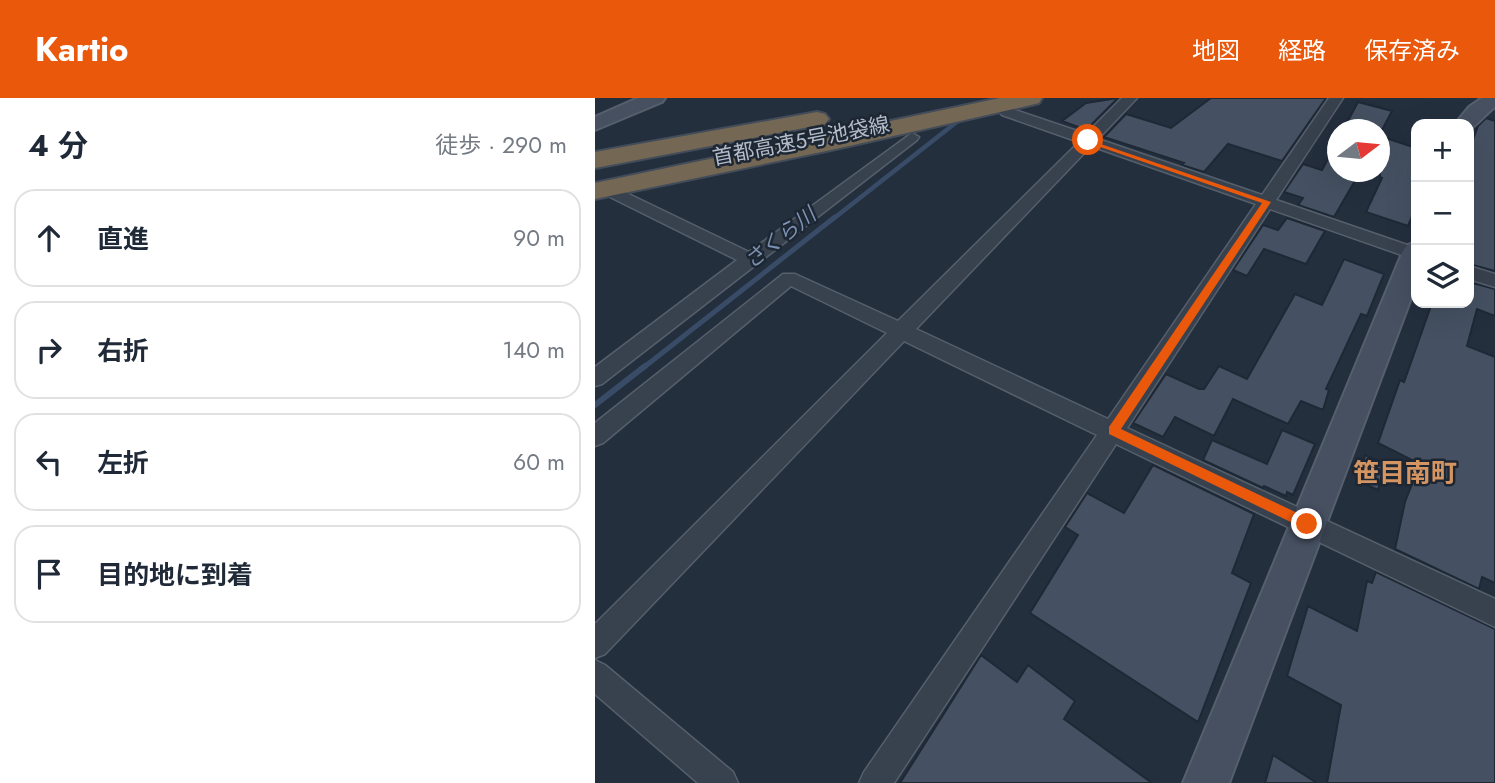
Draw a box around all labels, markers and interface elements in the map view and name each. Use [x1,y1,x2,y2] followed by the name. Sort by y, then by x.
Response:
[35,26,129,73] text: Kartio
[1192,33,1240,68] text: 地図
[1278,33,1326,68] text: 経路
[1364,33,1460,68] text: 保存済み
[710,109,892,173] street label: 首都高速5号池袋線
[1327,119,1390,182] north arrow
[1411,119,1474,308] map controls
[1411,119,1474,182] button: +
[28,124,88,167] text: 4 分
[1072,124,1103,155] route start
[435,128,567,162] text: 徒歩 · 290 m
[1411,182,1474,245] button: −
[738,199,824,276] water label: さくら川
[30,219,68,257] icon: ahead
[97,220,149,258] text: 直進
[513,221,565,255] text: 90 m
[1411,245,1474,308] button: layers
[30,331,68,369] icon: right
[97,332,149,370] text: 右折
[503,333,565,367] text: 140 m
[30,443,68,481] icon: left
[97,444,149,482] text: 左折
[513,445,565,479] text: 60 m
[1353,454,1457,492] district label: 笹目南町
[1291,508,1322,539] route end
[30,555,68,593] icon: arrive
[97,556,253,594] text: 目的地に到着

